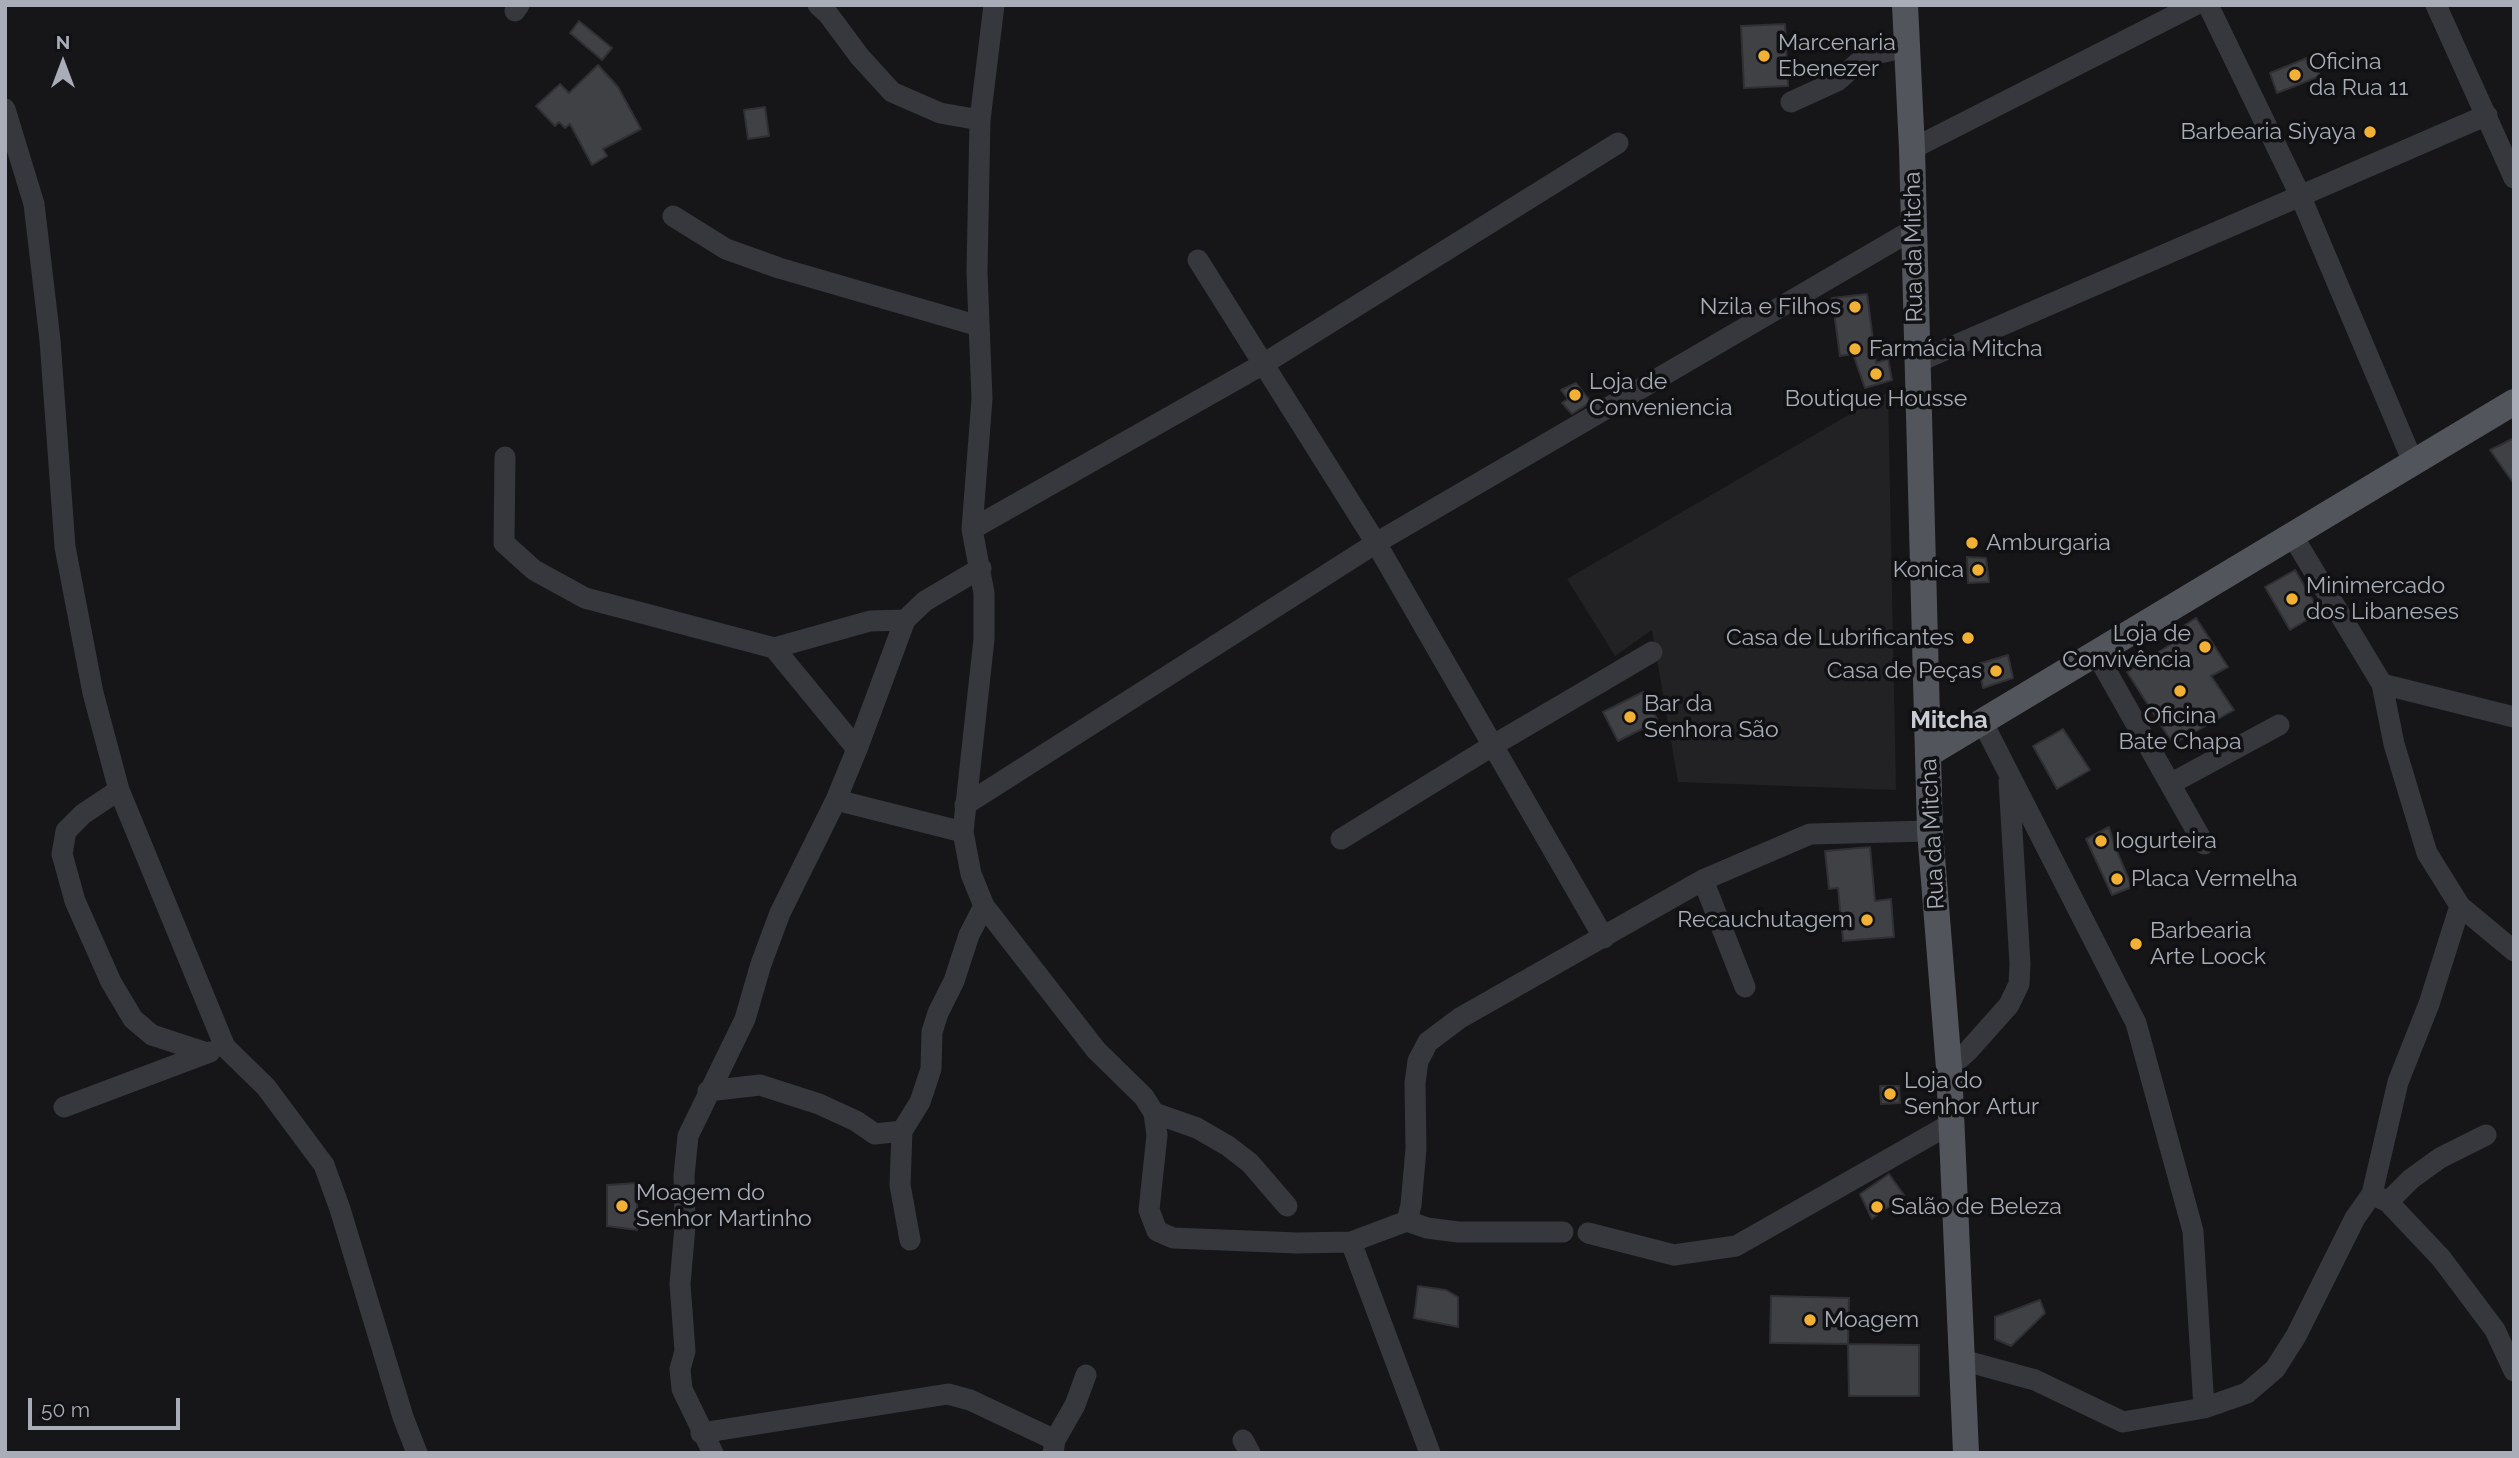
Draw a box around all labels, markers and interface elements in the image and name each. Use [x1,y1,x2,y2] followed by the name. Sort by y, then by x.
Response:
[28,28,98,98] north arrow
[1778,29,1896,83] place label: Marcenaria Ebenezer
[56,31,70,53] text: N
[1756,48,1772,64] marker: Marcenaria Ebenezer
[2309,48,2408,102] place label: Oficina da Rua 11
[2287,67,2303,83] marker: Oficina da Rua 11
[2180,118,2356,146] place label: Barbearia Siyaya
[2362,124,2378,140] marker: Barbearia Siyaya
[1899,171,1929,323] street label: Rua da Mitcha
[1700,293,1841,321] place label: Nzila e Filhos
[1847,299,1863,315] marker: Nzila e Filhos
[1869,335,2043,363] place label: Farmácia Mitcha
[1847,341,1863,357] marker: Farmácia Mitcha
[1868,366,1884,382] marker: Boutique Housse
[1589,368,1732,422] place label: Loja de Conveniencia
[1785,385,1967,413] place label: Boutique Housse
[1567,387,1583,403] marker: Loja de Conveniencia
[1986,529,2111,557] place label: Amburgaria
[1964,535,1980,551] marker: Amburgaria
[1893,556,1964,584] place label: Konica
[1970,562,1986,578] marker: Konica
[2306,572,2459,626] place label: Minimercado dos Libaneses
[2284,591,2300,607] marker: Minimercado dos Libaneses
[2062,620,2191,674] place label: Loja de Convivência
[1726,624,1954,652] place label: Casa de Lubrificantes
[1960,630,1976,646] marker: Casa de Lubrificantes
[2197,639,2213,655] marker: Loja de Convivência
[1827,657,1982,685] place label: Casa de Peças
[1988,663,2004,679] marker: Casa de Peças
[2172,683,2188,699] marker: Oficina Bate Chapa
[1644,690,1779,744] place label: Bar da Senhora São
[2118,702,2242,756] place label: Oficina Bate Chapa
[1910,707,1988,735] district label: Mitcha
[1622,709,1638,725] marker: Bar da Senhora São
[1915,758,1951,910] street label: Rua da Mitcha
[2115,827,2217,855] place label: Iogurteira
[2093,833,2109,849] marker: Iogurteira
[2131,865,2298,893] place label: Placa Vermelha
[2109,871,2125,887] marker: Placa Vermelha
[1677,906,1853,934] place label: Recauchutagem
[1859,912,1875,928] marker: Recauchutagem
[2150,917,2266,971] place label: Barbearia Arte Loock
[2128,936,2144,952] marker: Barbearia Arte Loock
[1904,1067,2039,1121] place label: Loja do Senhor Artur
[1882,1086,1898,1102] marker: Loja do Senhor Artur
[636,1179,812,1233] place label: Moagem do Senhor Martinho
[1891,1193,2062,1221] place label: Salão de Beleza
[614,1198,630,1214] marker: Moagem do Senhor Martinho
[1869,1199,1885,1215] marker: Salão de Beleza
[1824,1306,1919,1334] place label: Moagem
[1802,1312,1818,1328] marker: Moagem
[32,1384,184,1428] scale bar
[41,1397,90,1422] text: 50 m

